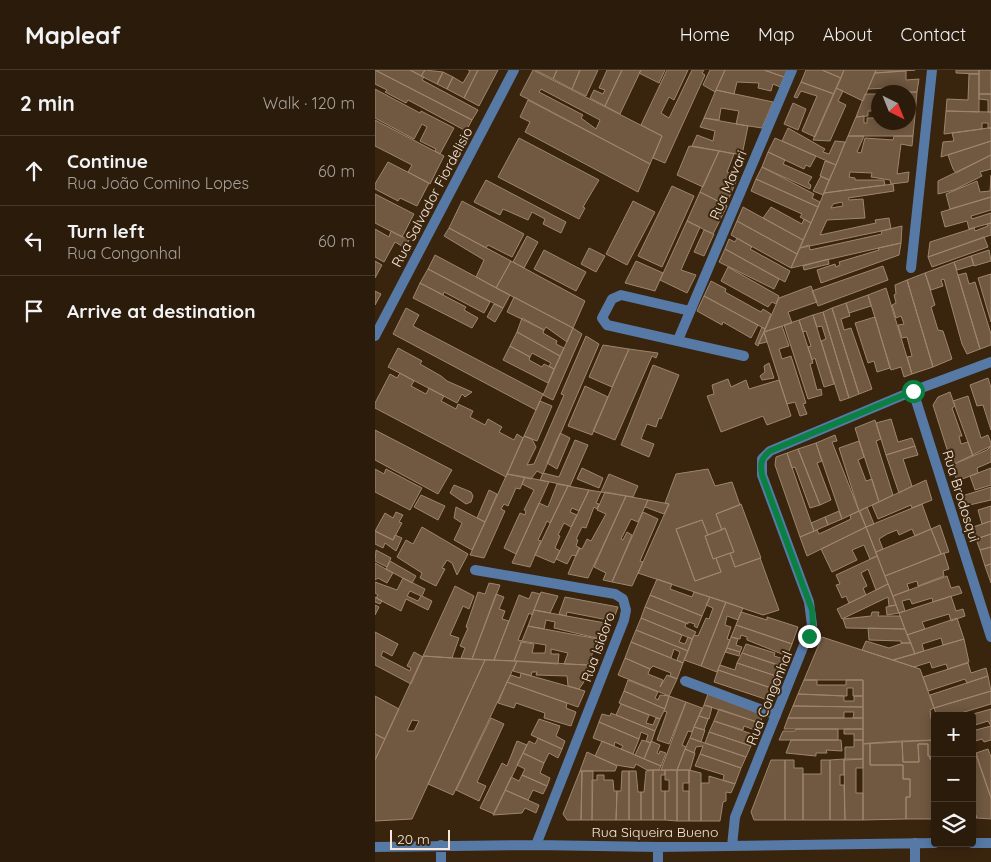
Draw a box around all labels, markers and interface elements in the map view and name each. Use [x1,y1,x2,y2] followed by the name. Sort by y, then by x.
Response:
[25,20,121,50] text: Mapleaf
[680,23,730,46] text: Home
[758,23,795,46] text: Map
[823,23,873,46] text: About
[901,23,966,46] text: Contact
[871,85,916,130] north arrow
[20,90,75,116] text: 2 min
[263,93,355,113] text: Walk · 120 m
[387,124,477,270] street label: Rua Salvador Fiordelisio
[705,148,751,222] street label: Rua Mavari
[67,149,148,173] text: Continue
[20,157,48,185] icon: ahead
[318,161,355,181] text: 60 m
[67,173,249,193] text: Rua João Comino Lopes
[67,219,145,243] text: Turn left
[20,227,48,255] icon: left
[318,231,355,251] text: 60 m
[67,243,181,263] text: Rua Congonhal
[20,297,48,325] icon: arrive
[67,299,256,323] text: Arrive at destination
[902,380,925,403] route start
[938,448,984,544] street label: Rua Brodosqui
[577,610,619,684] street label: Rua Isidoro
[798,625,821,648] route end
[742,648,796,748] street label: Rua Congonhal
[931,712,976,847] map controls
[931,712,976,757] button: +
[931,757,976,802] button: −
[931,802,976,847] button: layers
[592,823,718,841] street label: Rua Siqueira Bueno
[390,827,450,850] scale bar
[397,830,430,848] text: 20 m

